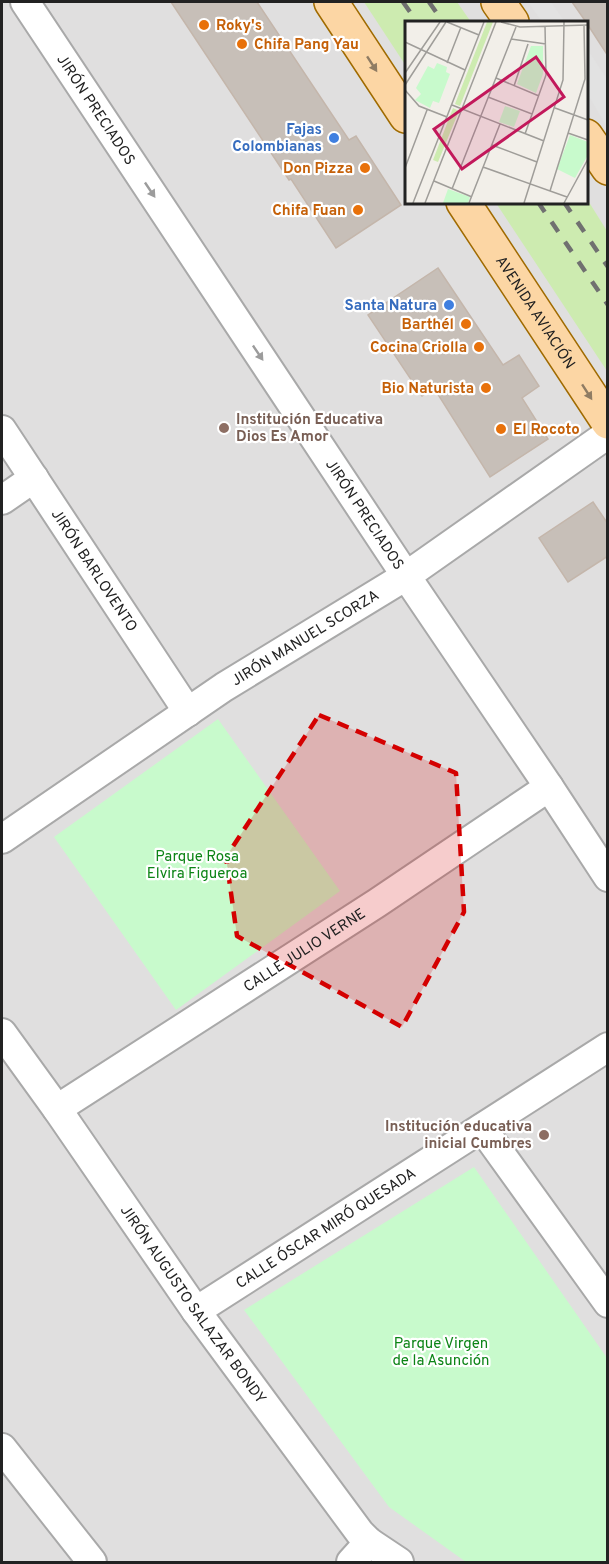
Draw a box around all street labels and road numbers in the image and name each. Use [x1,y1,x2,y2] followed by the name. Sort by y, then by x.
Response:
[52,51,139,169] street label: JIRÓN PRECIADOS
[490,253,578,373] street label: AVENIDA AVIACIÓN
[320,456,407,574] street label: JIRÓN PRECIADOS
[46,506,141,636] street label: JIRÓN BARLOVENTO
[229,587,383,691] street label: JIRÓN MANUEL SCORZA
[240,905,370,997] street label: CALLE JULIO VERNE
[233,1164,420,1294] street label: CALLE ÓSCAR MIRÓ QUESADA
[115,1202,270,1408] street label: JIRÓN AUGUSTO SALAZAR BONDY

